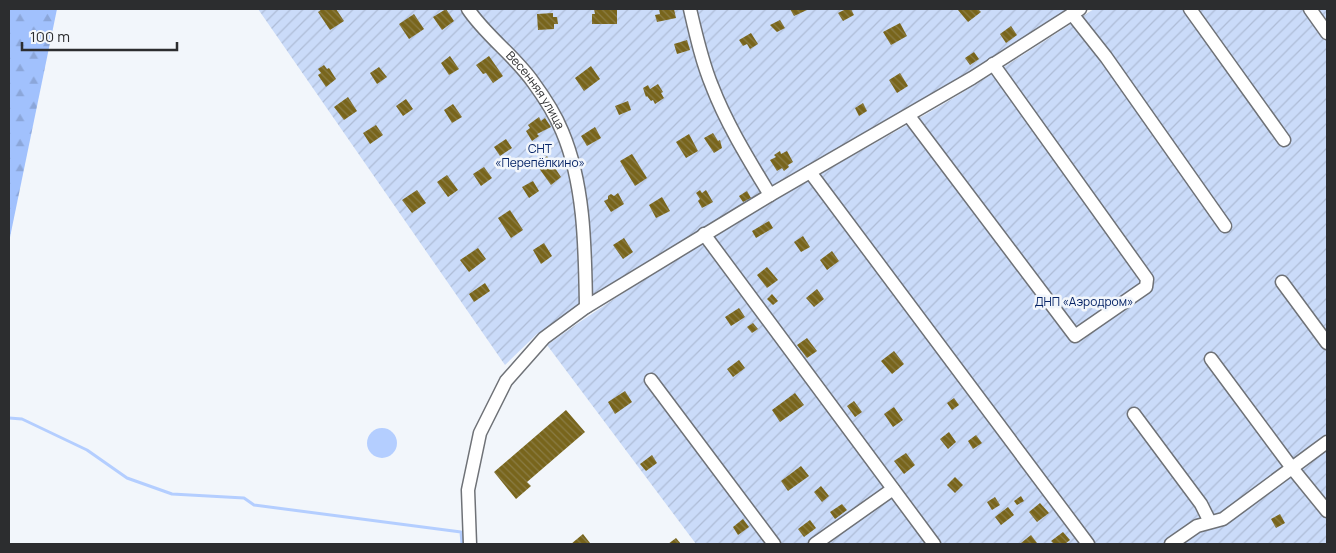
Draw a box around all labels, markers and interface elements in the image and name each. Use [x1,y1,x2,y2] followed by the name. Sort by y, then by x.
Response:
[22,20,178,52] scale bar
[30,26,70,47] text: 100 m
[502,47,569,132] street label: Весенняя улица
[495,140,585,171] park label: СНТ «Перепёлкино»
[1035,293,1133,310] park label: ДНП «Аэродром»

